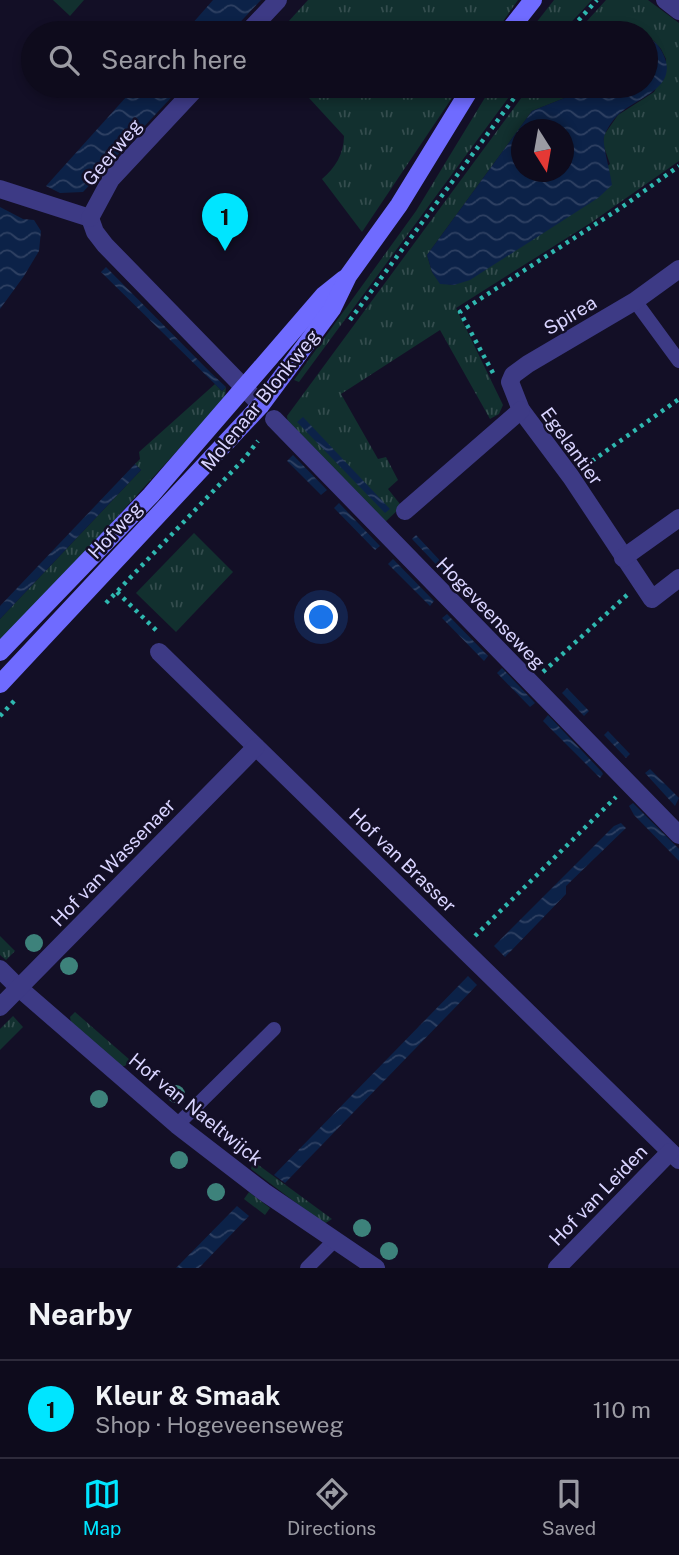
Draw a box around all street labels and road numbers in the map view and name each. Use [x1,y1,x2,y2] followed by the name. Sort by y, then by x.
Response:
[78,114,146,190] street label: Geerweg
[540,291,600,339] street label: Spirea
[196,325,324,475] street label: Molenaar Blonkweg
[536,403,608,489] street label: Egelantier
[83,497,147,563] street label: Hofweg
[432,553,550,673] street label: Hogeveenseweg
[46,794,180,930] street label: Hof van Wassenaer
[345,803,461,917] street label: Hof van Brasser
[125,1048,268,1170] street label: Hof van Naeltwijck
[544,1140,652,1250] street label: Hof van Leiden

